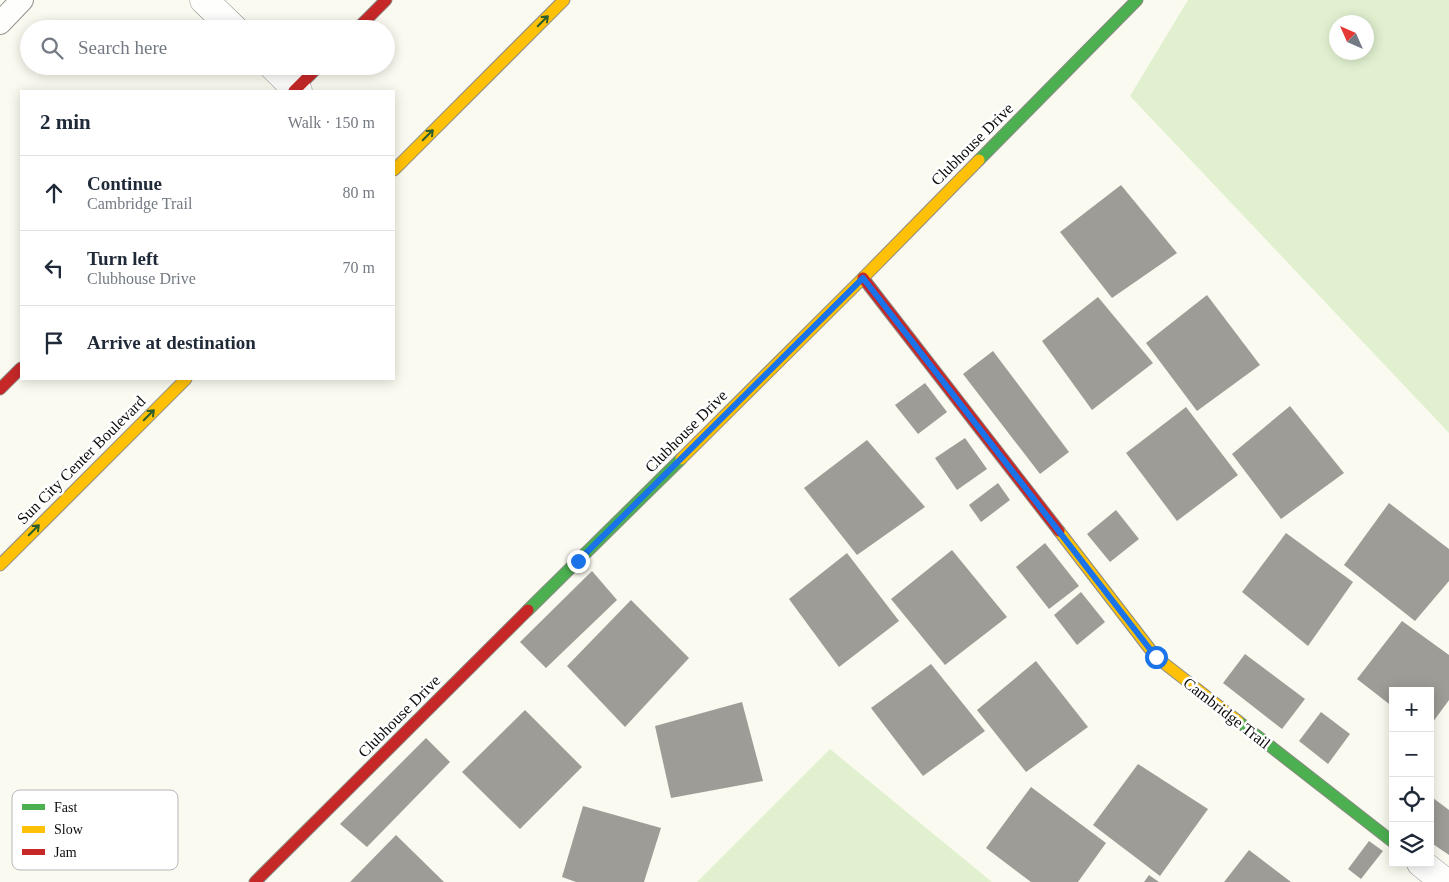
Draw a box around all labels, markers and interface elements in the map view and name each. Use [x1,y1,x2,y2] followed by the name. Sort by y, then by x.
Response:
[537,15,550,27] one-way arrow
[1329,15,1374,60] north arrow
[20,20,395,75] search box
[38,34,66,62] icon: search
[78,37,167,58] text: Search here
[927,99,1017,189] street label: Clubhouse Drive
[40,110,91,134] text: 2 min
[288,114,375,131] text: Walk · 150 m
[422,129,434,142] one-way arrow
[87,173,162,194] text: Continue
[40,179,68,207] icon: ahead
[343,184,375,201] text: 80 m
[87,195,192,212] text: Cambridge Trail
[87,248,159,269] text: Turn left
[40,254,68,282] icon: left
[343,259,375,276] text: 70 m
[87,270,196,287] text: Clubhouse Drive
[40,329,68,357] icon: arrive
[87,332,256,353] text: Arrive at destination
[641,386,731,476] street label: Clubhouse Drive
[14,393,149,528] street label: Sun City Center Boulevard
[143,409,155,421] one-way arrow
[28,524,41,536] one-way arrow
[567,550,590,573] route end
[1145,646,1168,669] route start
[354,671,444,761] street label: Clubhouse Drive
[1180,674,1274,753] street label: Cambridge Trail
[1389,687,1434,867] map controls
[1389,687,1434,732] button: +
[1389,732,1434,777] button: −
[1389,777,1434,822] button: locate
[12,790,178,870] legend
[54,800,77,815] text: Fast
[54,822,84,837] text: Slow
[1389,822,1434,867] button: layers
[54,845,77,860] text: Jam

